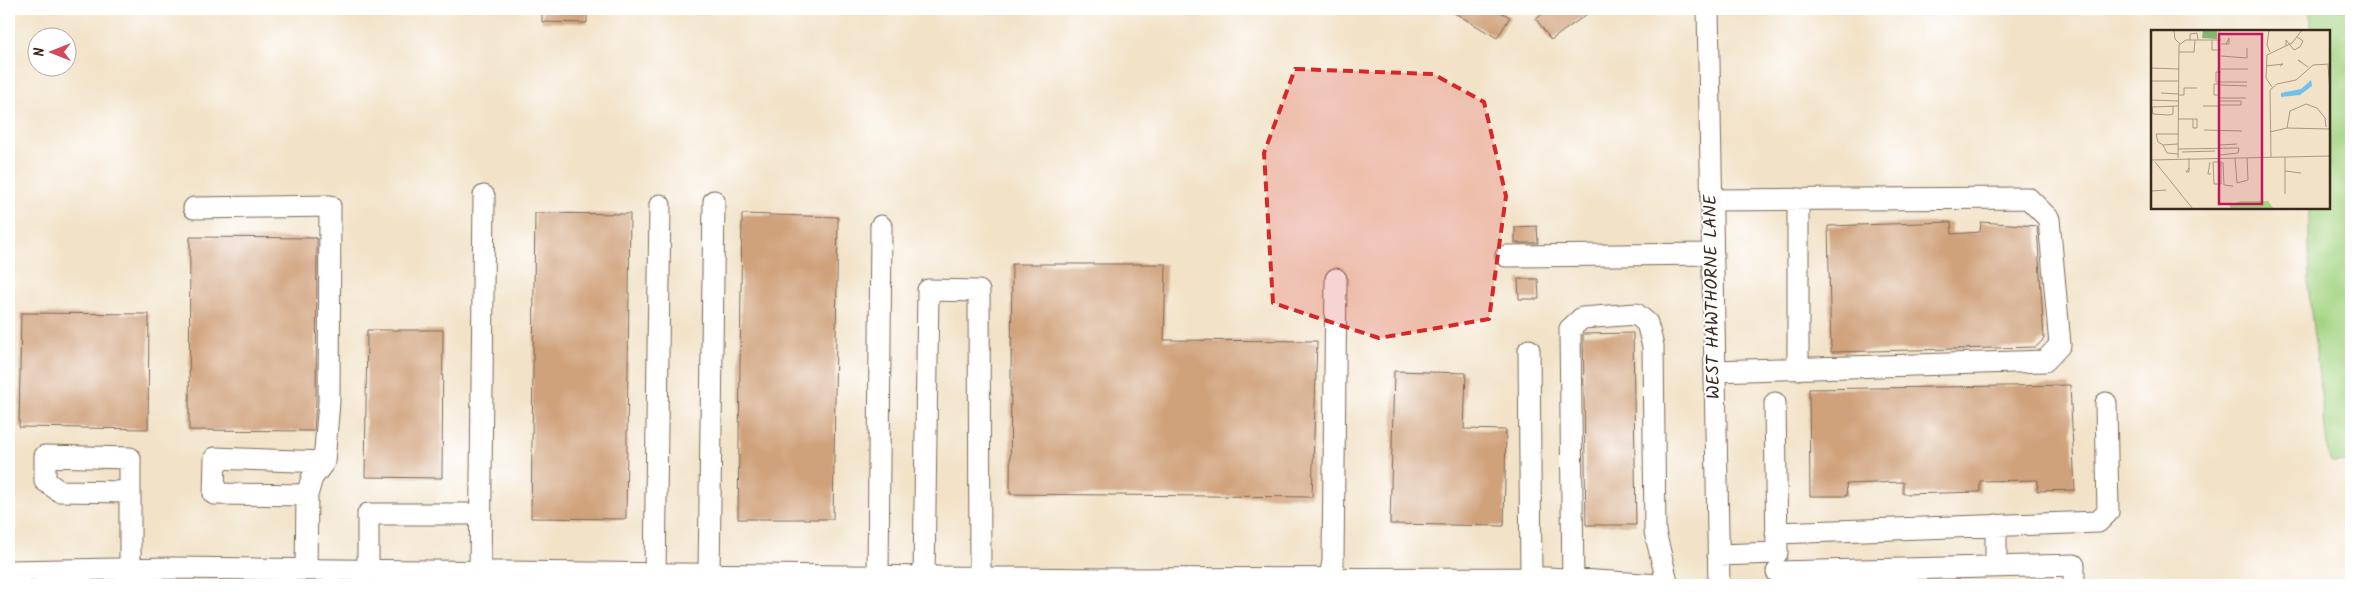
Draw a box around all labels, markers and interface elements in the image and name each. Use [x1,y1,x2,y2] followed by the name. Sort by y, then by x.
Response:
[28,28,78,78] north arrow
[2151,30,2330,209] inset map
[29,47,51,56] text: N
[1697,194,1729,400] street label: WEST HAWTHORNE LANE

